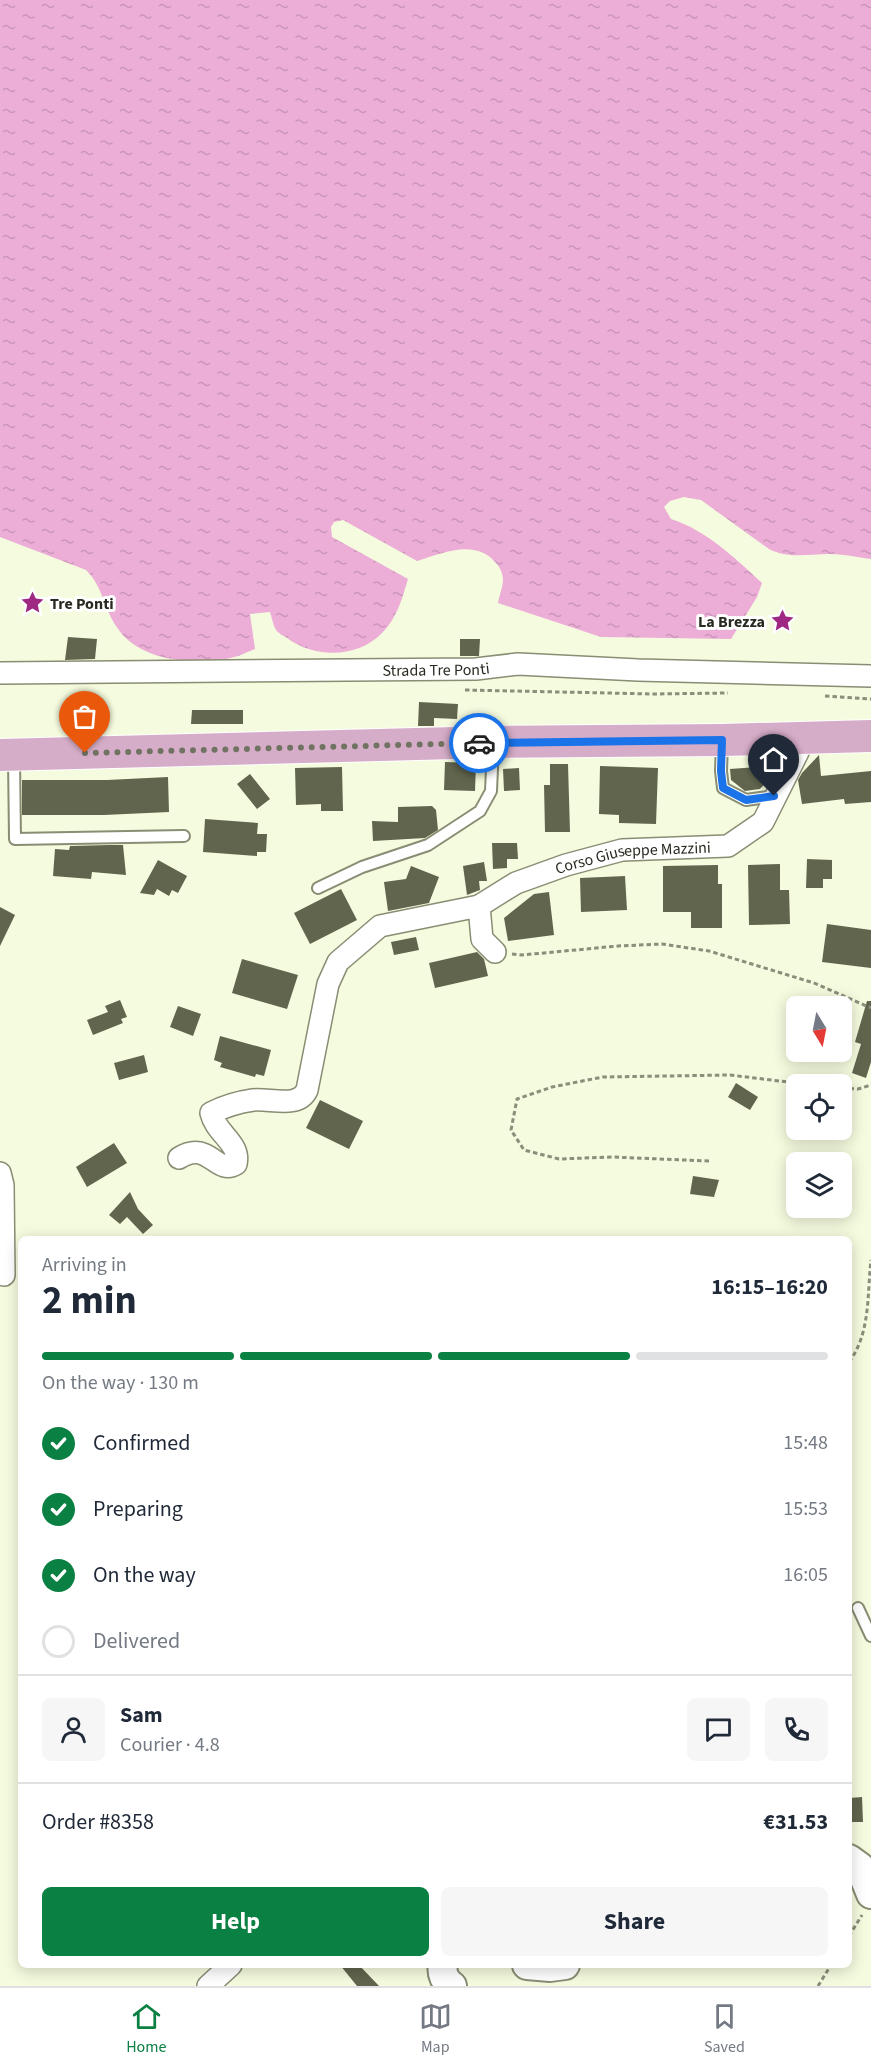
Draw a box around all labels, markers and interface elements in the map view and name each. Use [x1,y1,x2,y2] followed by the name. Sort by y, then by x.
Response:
[19,590,45,616] place icon: Tre Ponti
[50,593,114,615] place label: Tre Ponti
[770,608,796,634] place icon: La Brezza
[698,611,765,633] place label: La Brezza
[382,657,491,682] street label: Strada Tre Ponti
[59,691,110,753] pin
[68,700,101,733] icon: bag
[449,713,509,773] courier
[463,727,496,760] icon: car
[748,734,799,796] pin
[757,743,790,776] icon: home
[552,837,711,880] street label: Corso Giuseppe Mazzini
[786,996,852,1062] north arrow
[786,996,852,1218] map controls
[786,1074,852,1140] button: locate
[786,1152,852,1218] button: layers
[42,1251,127,1279] text: Arriving in
[711,1271,828,1303] text: 16:15–16:20
[42,1273,137,1329] text: 2 min
[42,1369,199,1397] text: On the way · 130 m
[42,1427,75,1460] icon: check
[93,1427,190,1459] text: Confirmed
[783,1429,828,1457] text: 15:48
[42,1493,75,1526] icon: check
[93,1493,183,1525] text: Preparing
[783,1495,828,1523] text: 15:53
[42,1559,75,1592] icon: check
[93,1559,196,1591] text: On the way
[783,1561,828,1589] text: 16:05
[93,1625,180,1657] text: Delivered
[42,1698,105,1761] button: person
[687,1698,750,1761] button: chat
[765,1698,828,1761] button: phone
[120,1699,163,1731] text: Sam
[120,1731,220,1759] text: Courier · 4.8
[42,1806,154,1838] text: Order #8358
[763,1806,828,1838] text: €31.53
[42,1887,429,1956] button: Help
[441,1887,828,1956] button: Share
[126,2000,166,2058] tab: Home
[419,2000,452,2058] tab: Map
[704,2000,745,2058] tab: Saved

